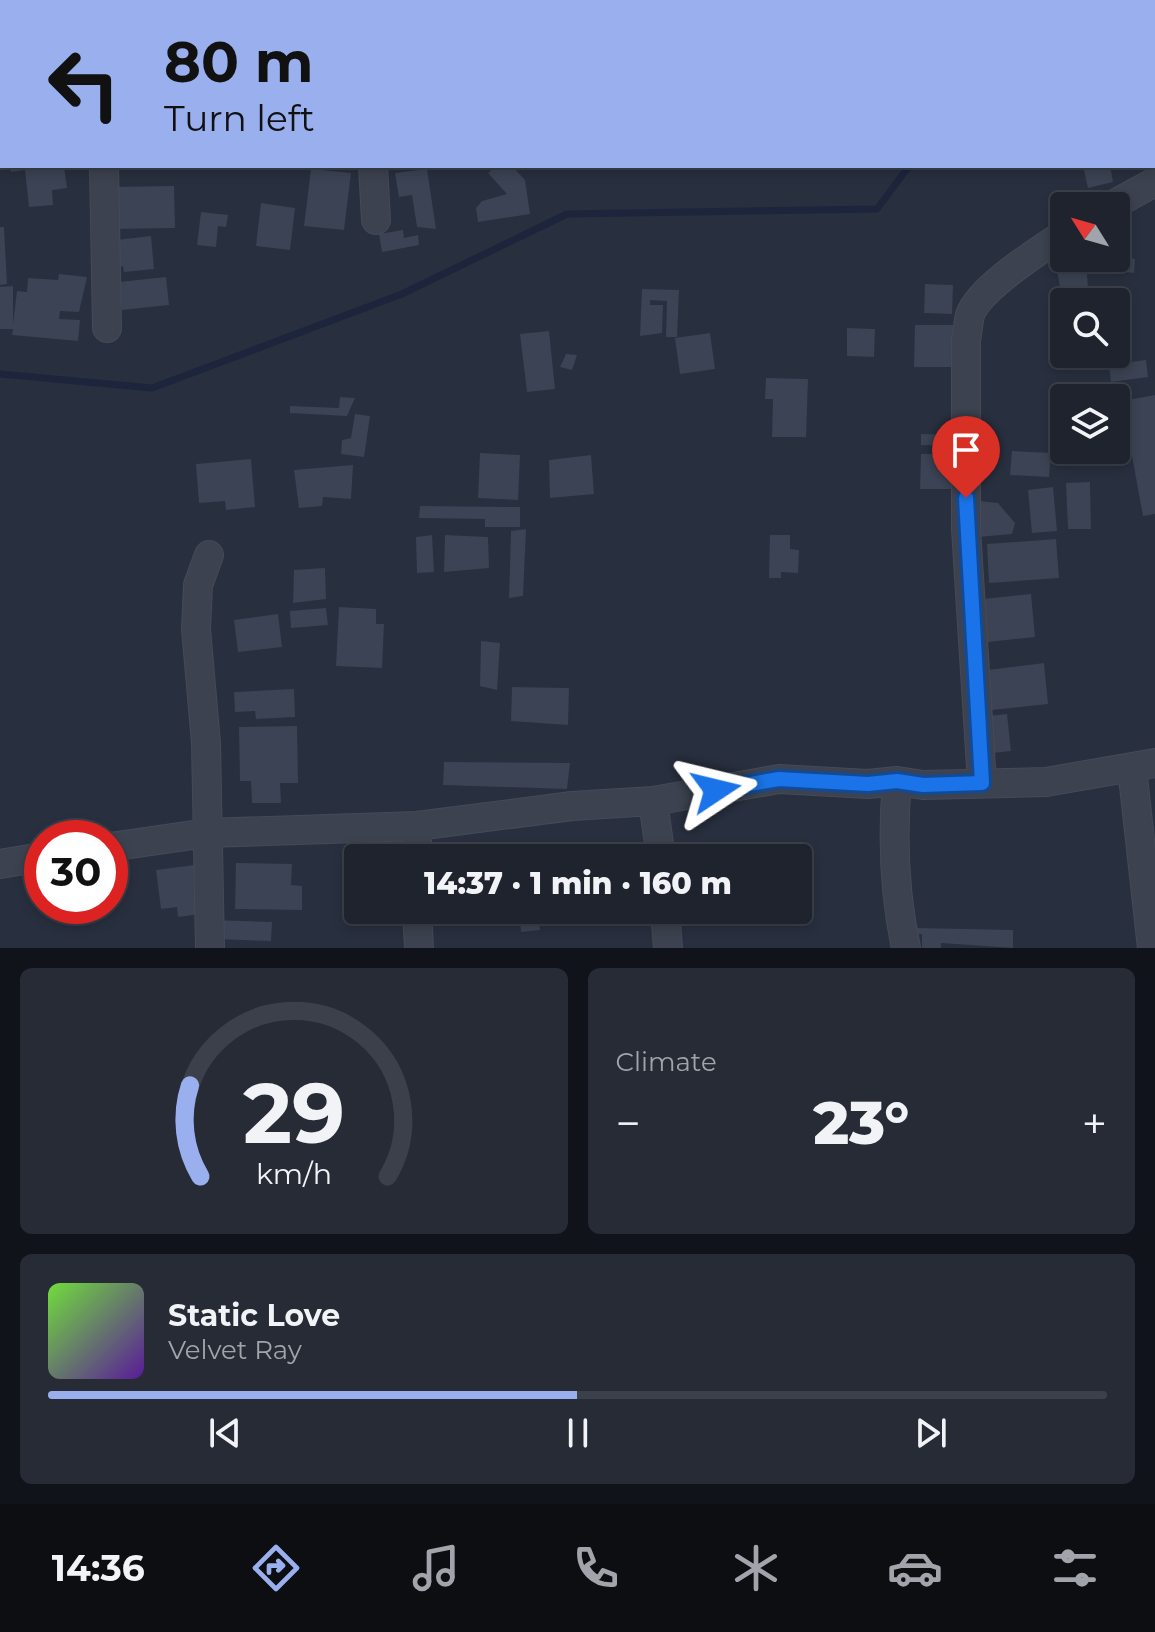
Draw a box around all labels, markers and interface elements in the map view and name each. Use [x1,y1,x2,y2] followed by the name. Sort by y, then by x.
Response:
[164,28,314,96] text: 80 m
[32,32,136,136] icon: left
[164,96,315,140] text: Turn left
[1050,192,1130,272] north arrow
[1050,192,1130,464] map controls
[1050,288,1130,368] button: search
[1050,384,1130,464] button: layers
[932,416,1000,498] pin
[944,428,988,472] icon: arrive
[674,748,758,832] position arrow
[24,820,128,924] speed limit sign: 30
[424,865,732,902] text: 14:37 · 1 min · 160 m
[616,1046,717,1078] text: Climate
[243,1062,345,1164] text: 29
[813,1086,909,1159] text: 23°
[616,1096,641,1150] text: −
[1082,1096,1107,1150] text: +
[256,1156,332,1191] text: km/h
[168,1297,340,1334] text: Static Love
[168,1334,302,1366] text: Velvet Ray
[203,1411,247,1455] icon: previous
[556,1411,600,1455] icon: pause
[909,1411,953,1455] icon: next
[248,1540,304,1596] icon: directions
[408,1540,464,1596] icon: music
[568,1540,624,1596] icon: phone
[728,1540,784,1596] icon: climate
[887,1540,943,1596] icon: car
[1047,1540,1103,1596] icon: filters
[52,1546,145,1590] text: 14:36

